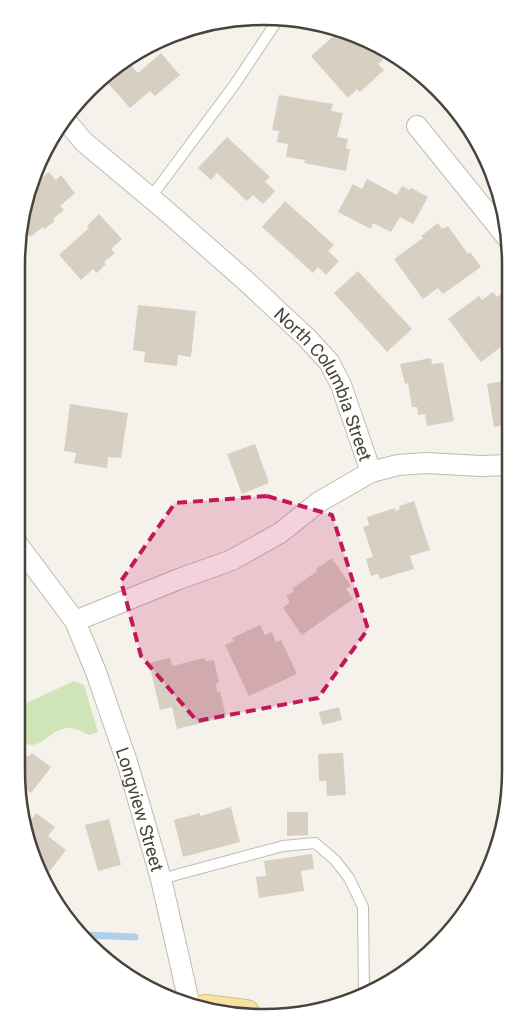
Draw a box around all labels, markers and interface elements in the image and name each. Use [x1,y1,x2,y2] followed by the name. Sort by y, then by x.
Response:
[270,303,377,464] street label: North Columbia Street
[112,744,169,874] street label: Longview Street

